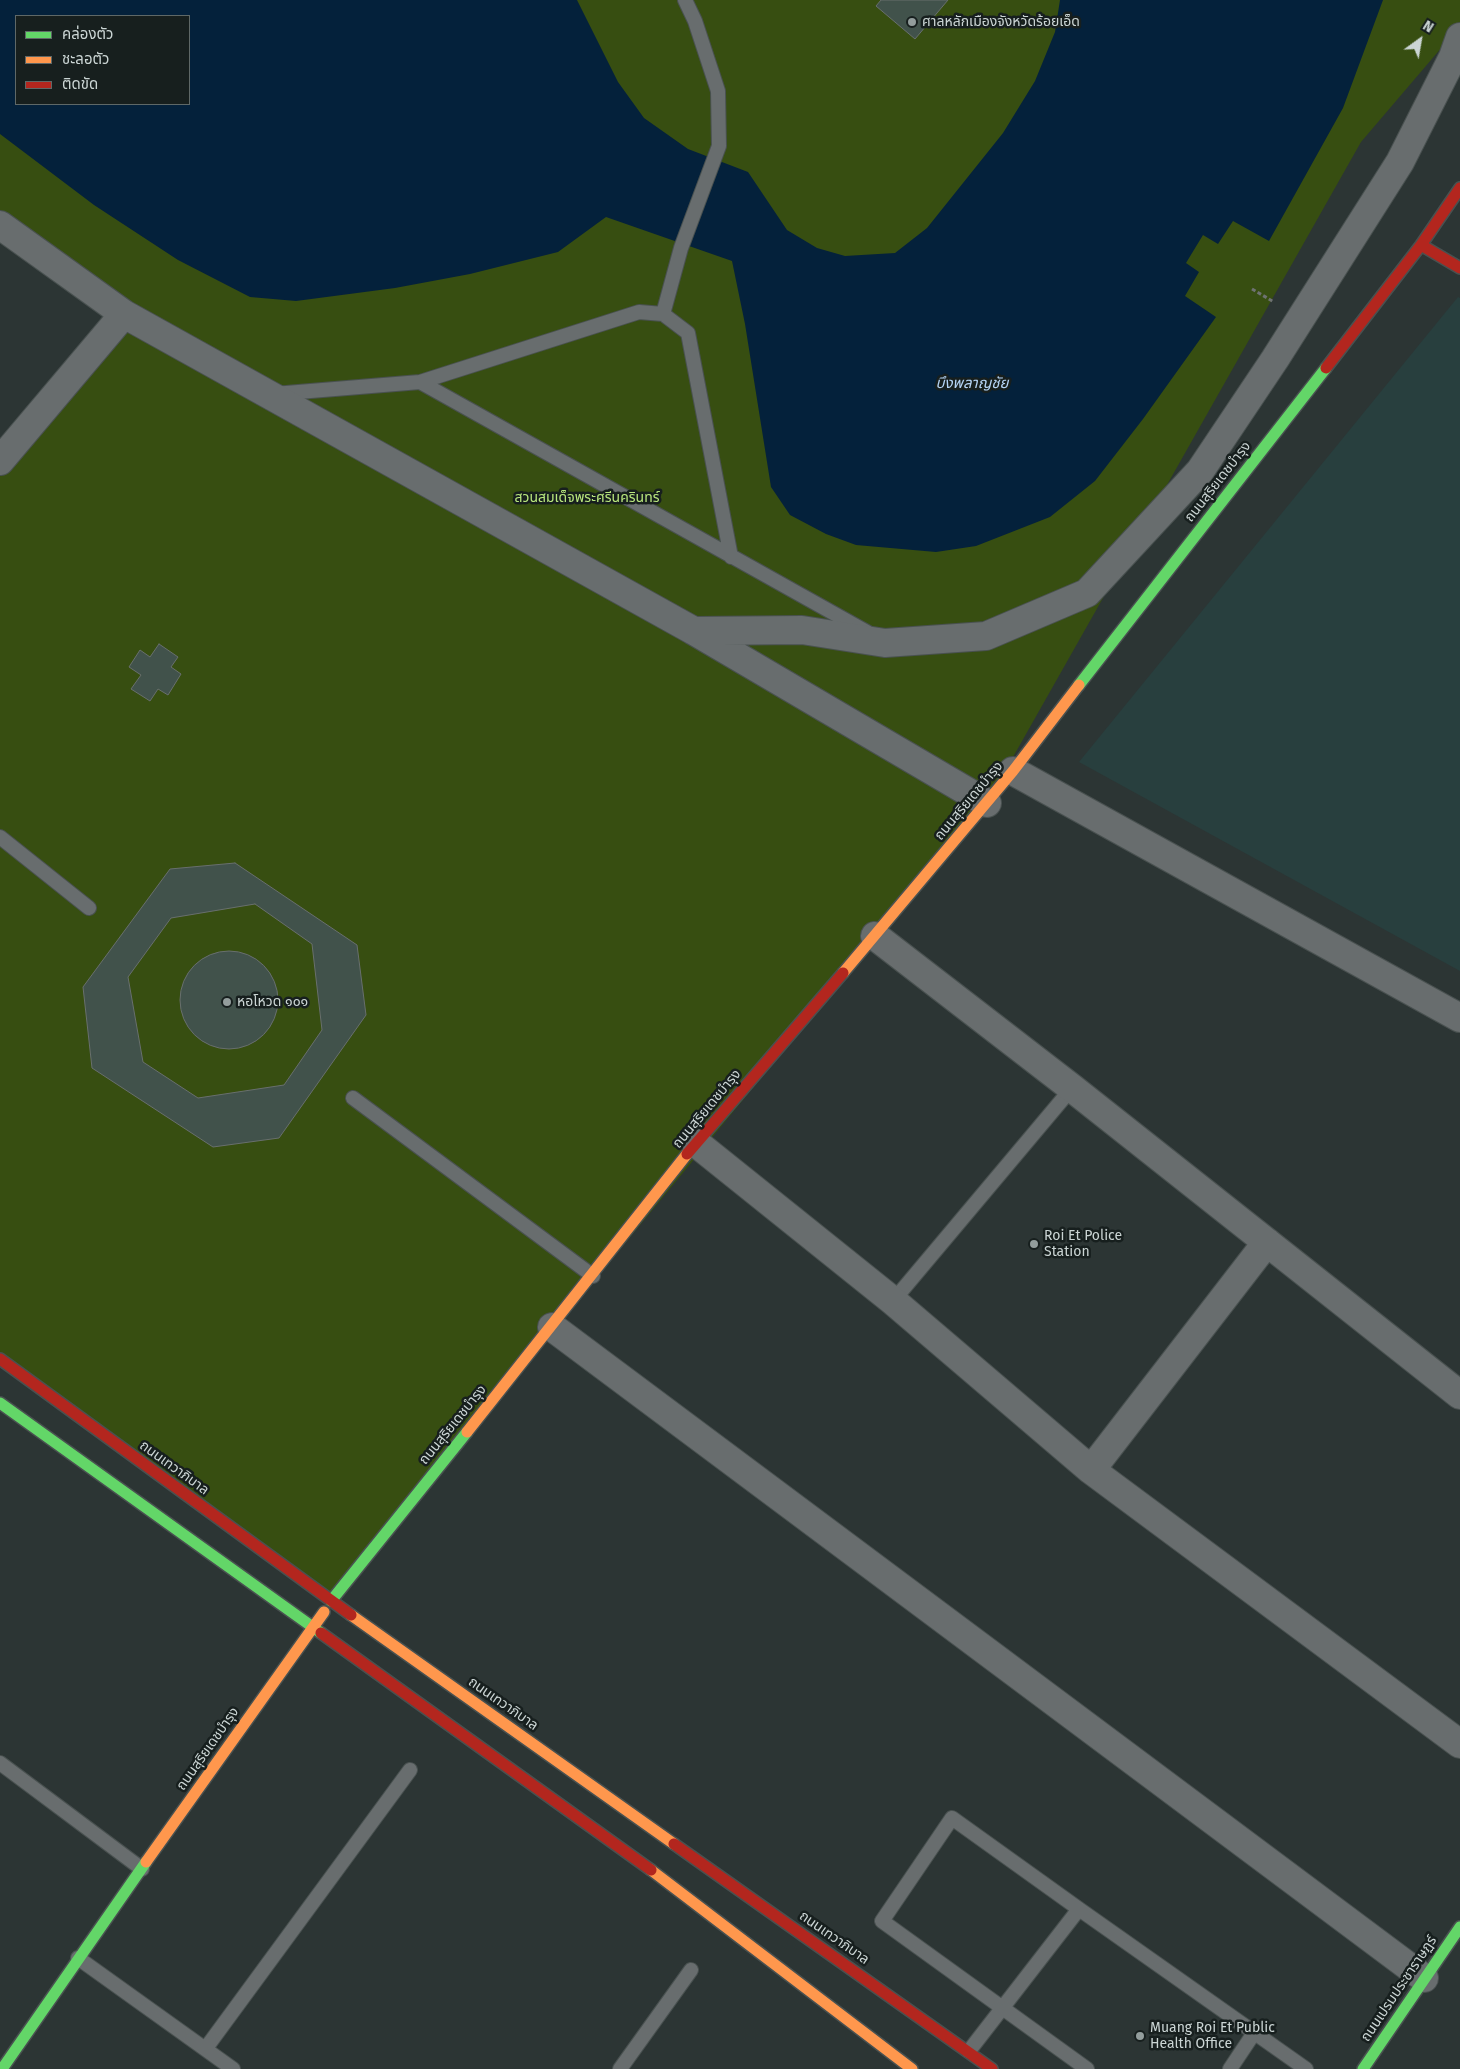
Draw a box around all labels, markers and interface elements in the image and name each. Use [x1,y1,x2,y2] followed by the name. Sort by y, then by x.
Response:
[922,14,1080,30] place label: ศาลหลักเมืองจังหวัดร้อยเอ็ด
[15,15,190,105] legend
[1395,15,1445,65] north arrow
[906,16,918,28] marker: ศาลหลักเมืองจังหวัดร้อยเอ็ด
[1420,17,1437,37] text: N
[62,25,113,43] text: คล่องตัว
[62,50,109,68] text: ชะลอตัว
[62,75,98,93] text: ติดขัด
[936,375,1008,393] water label: บึงพลาญชัย
[1181,438,1255,526] street label: ถนนสุริยเดชบำรุง
[514,490,660,506] park label: สวนสมเด็จพระศรีนครินทร์
[931,758,1007,844] street label: ถนนสุริยเดชบำรุง
[237,994,308,1010] place label: หอโหวด ๑๐๑
[221,996,233,1008] marker: หอโหวด ๑๐๑
[669,1066,745,1152] street label: ถนนสุริยเดชบำรุง
[1044,1228,1122,1260] place label: Roi Et Police Station
[1028,1238,1040,1250] marker: Roi Et Police Station
[416,1382,490,1468] street label: ถนนสุริยเดชบำรุง
[136,1437,212,1499] street label: ถนนเทวาภิบาล
[465,1674,541,1734] street label: ถนนเทวาภิบาล
[173,1704,243,1794] street label: ถนนสุริยเดชบำรุง
[796,1908,872,1968] street label: ถนนเทวาภิบาล
[1357,1933,1441,2045] street label: ถนนเปรมประชาราษฏร์
[1150,2020,1275,2052] place label: Muang Roi Et Public Health Office
[1134,2030,1146,2042] marker: Muang Roi Et Public Health Office

